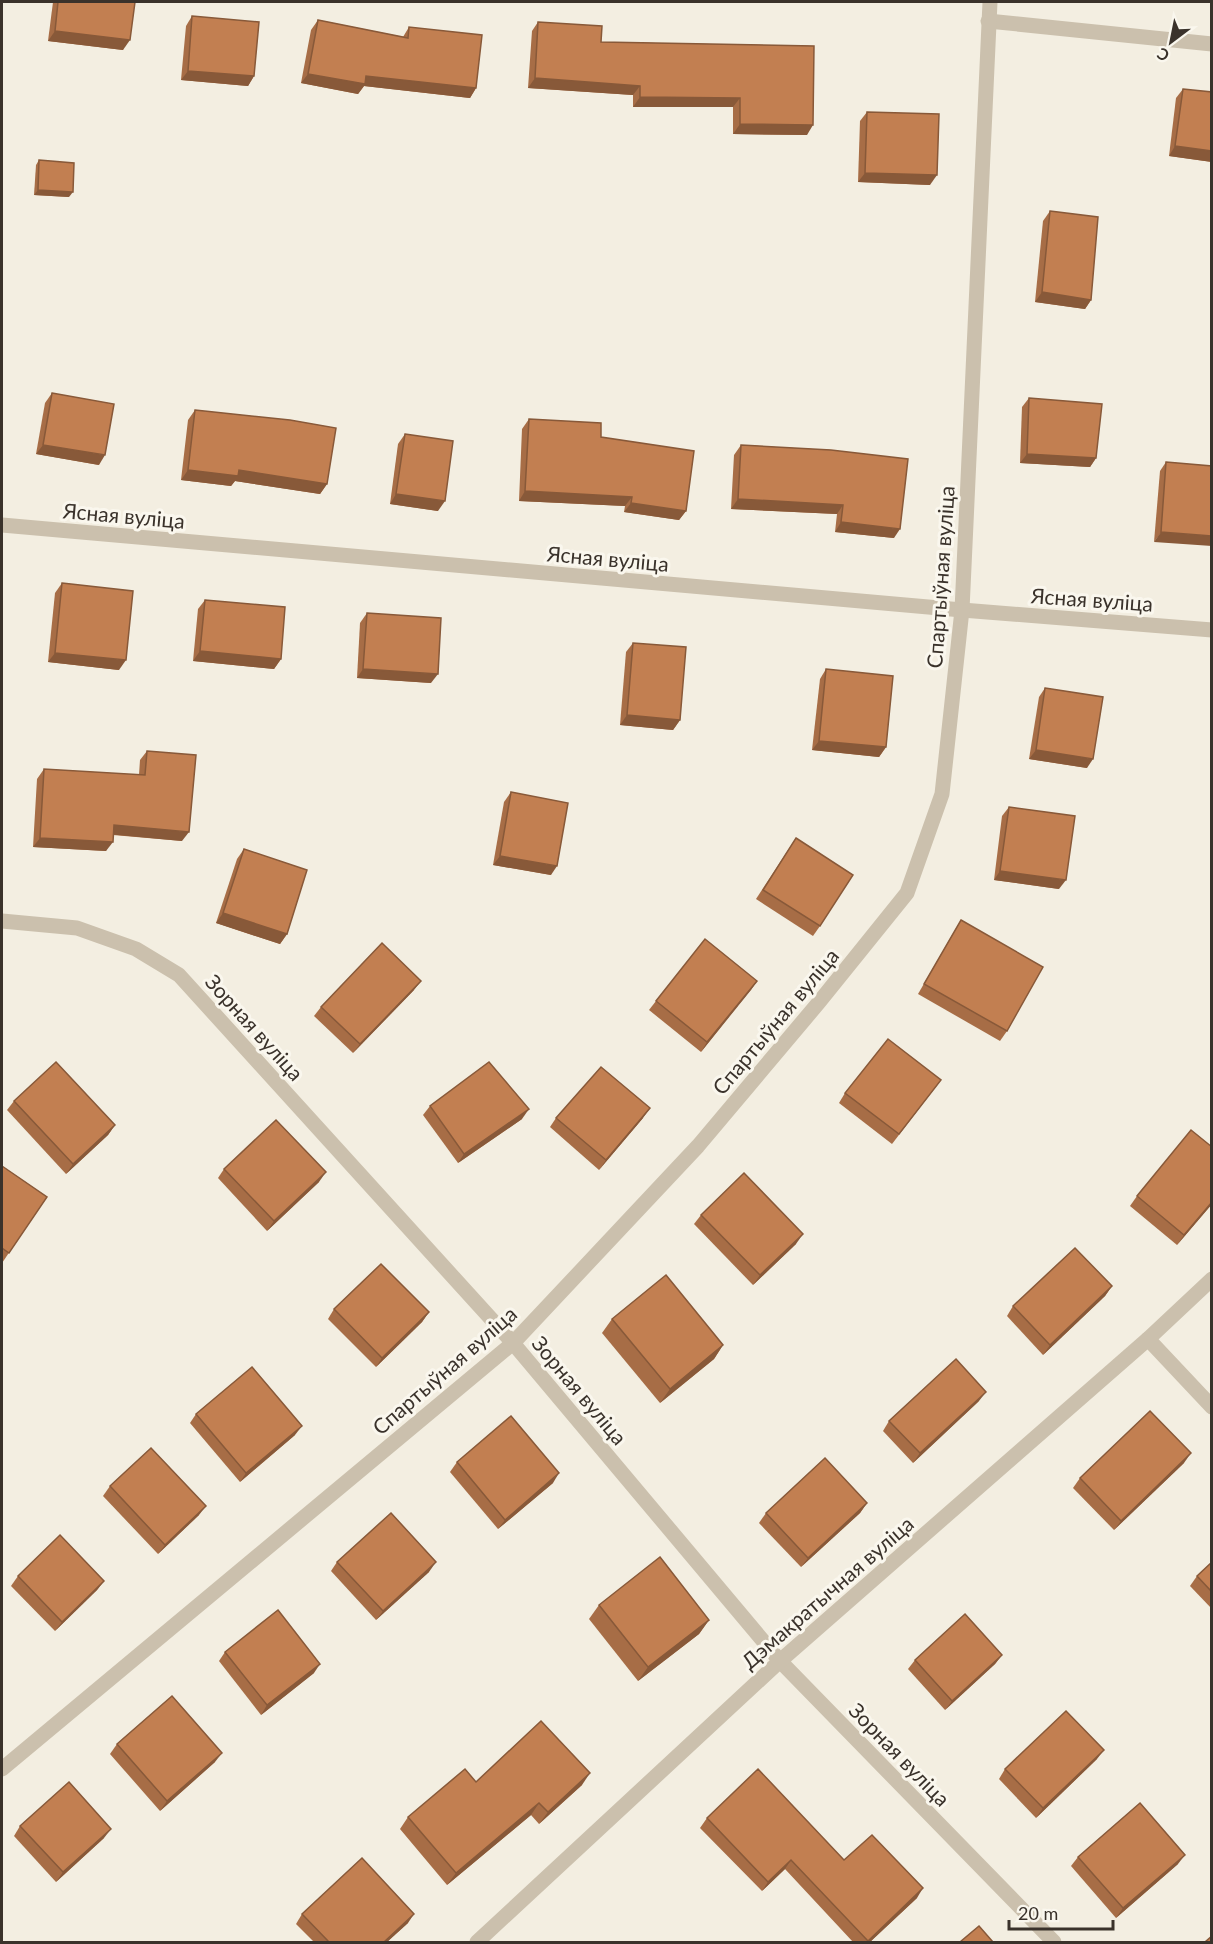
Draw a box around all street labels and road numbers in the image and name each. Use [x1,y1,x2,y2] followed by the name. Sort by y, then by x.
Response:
[921,485,959,669] street label: Спартыўная вуліца
[61,497,186,533] street label: Ясная вуліца
[545,540,670,576] street label: Ясная вуліца
[1029,582,1154,616] street label: Ясная вуліца
[707,943,843,1099] street label: Спартыўная вуліца
[201,969,309,1085] street label: Зорная вуліца
[367,1301,521,1439] street label: Спартыўная вуліца
[527,1331,633,1449] street label: Зорная вуліца
[736,1511,918,1673] street label: Дэмакратычная вуліца
[844,1697,956,1811] street label: Зорная вуліца

